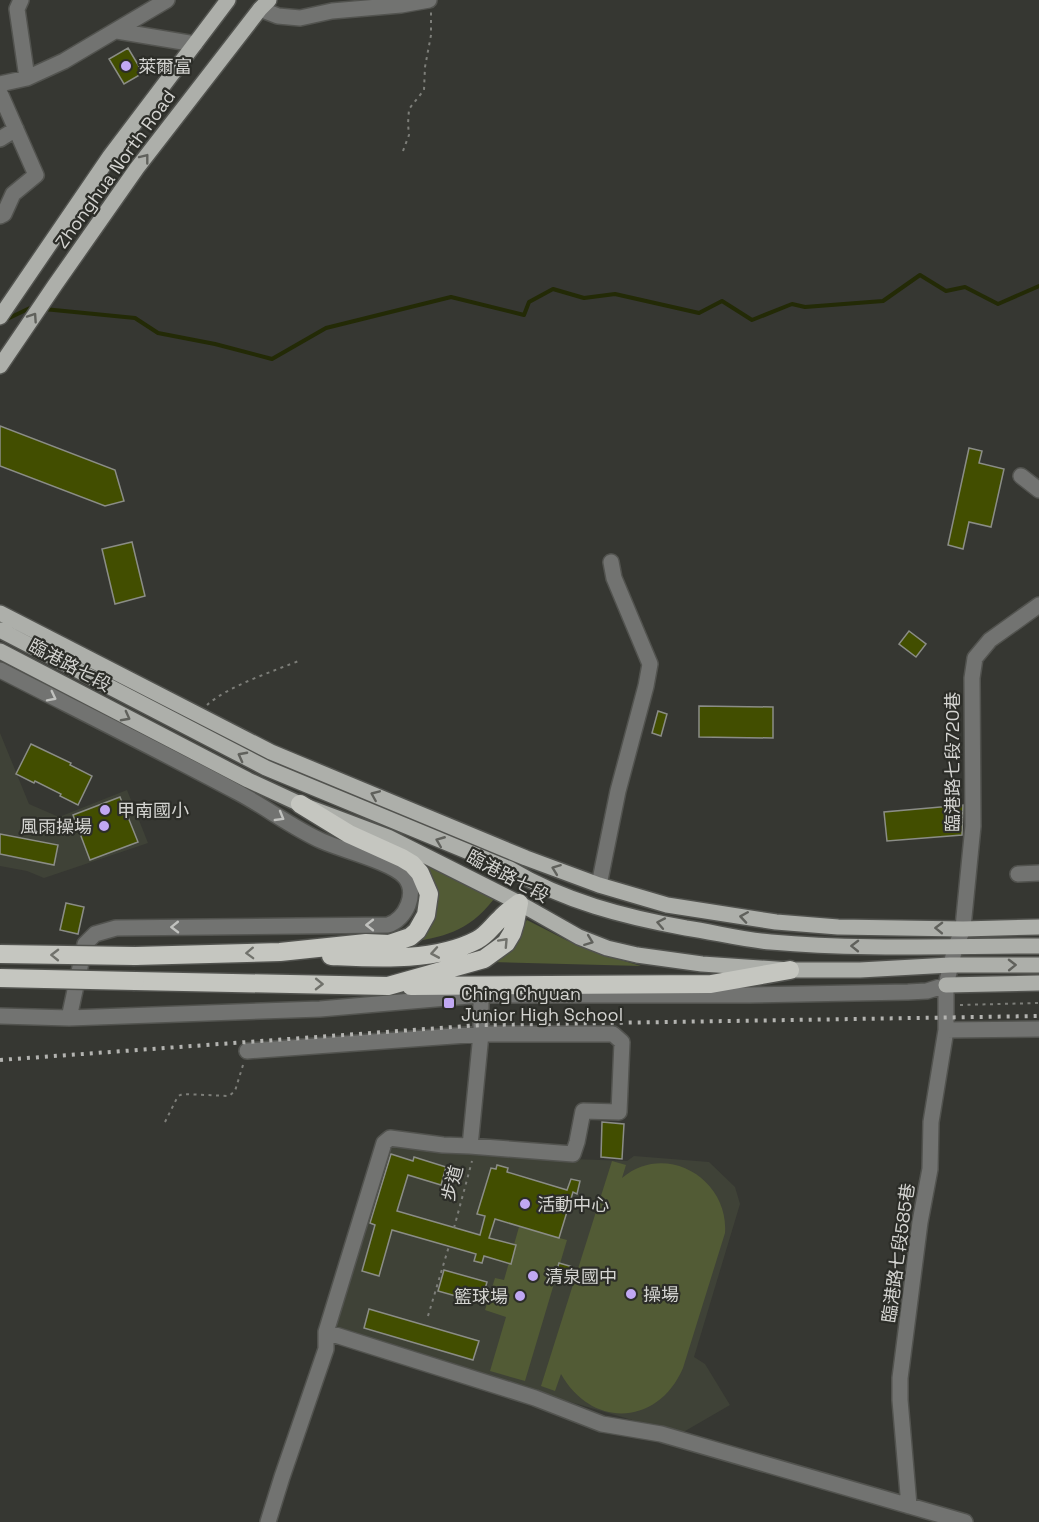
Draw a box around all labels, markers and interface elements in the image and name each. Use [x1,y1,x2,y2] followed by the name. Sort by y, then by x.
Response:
[138,55,192,78] place label: 萊爾富
[119,59,133,73] marker: 萊爾富
[50,85,180,253] street label: Zhonghua North Road
[138,153,149,164] one-way arrow
[26,313,37,324] one-way arrow
[25,634,115,696] street label: 臨港路七段
[46,690,56,701] one-way arrow
[941,692,964,832] street label: 臨港路七段720巷
[120,710,131,721] one-way arrow
[237,752,248,763] one-way arrow
[371,790,382,802] one-way arrow
[117,799,189,822] place label: 甲南國小
[98,803,112,817] marker: 甲南國小
[274,810,284,821] one-way arrow
[20,815,92,838] place label: 風雨操場
[97,819,111,833] marker: 風雨操場
[436,836,447,848] one-way arrow
[463,845,553,907] street label: 臨港路七段
[551,864,562,876] one-way arrow
[739,912,749,924] one-way arrow
[657,917,667,930] one-way arrow
[366,919,375,931] one-way arrow
[171,921,180,933] one-way arrow
[934,922,943,935] one-way arrow
[583,934,594,946] one-way arrow
[497,939,508,949] one-way arrow
[850,940,859,952] one-way arrow
[430,946,440,959] one-way arrow
[245,947,254,959] one-way arrow
[51,948,60,961] one-way arrow
[1007,959,1016,971] one-way arrow
[315,978,324,991] one-way arrow
[461,982,623,1026] place label: Ching Chyuan Junior High School
[442,996,456,1010] marker: Ching Chyuan Junior High School
[436,1163,468,1203] street label: 步道
[877,1182,919,1324] street label: 臨港路七段585巷
[537,1193,609,1216] place label: 活動中心
[518,1197,532,1211] marker: 活動中心
[545,1265,617,1288] place label: 清泉國中
[526,1269,540,1283] marker: 清泉國中
[643,1283,679,1306] place label: 操場
[454,1285,508,1308] place label: 籃球場
[624,1287,638,1301] marker: 操場
[513,1289,527,1303] marker: 籃球場

